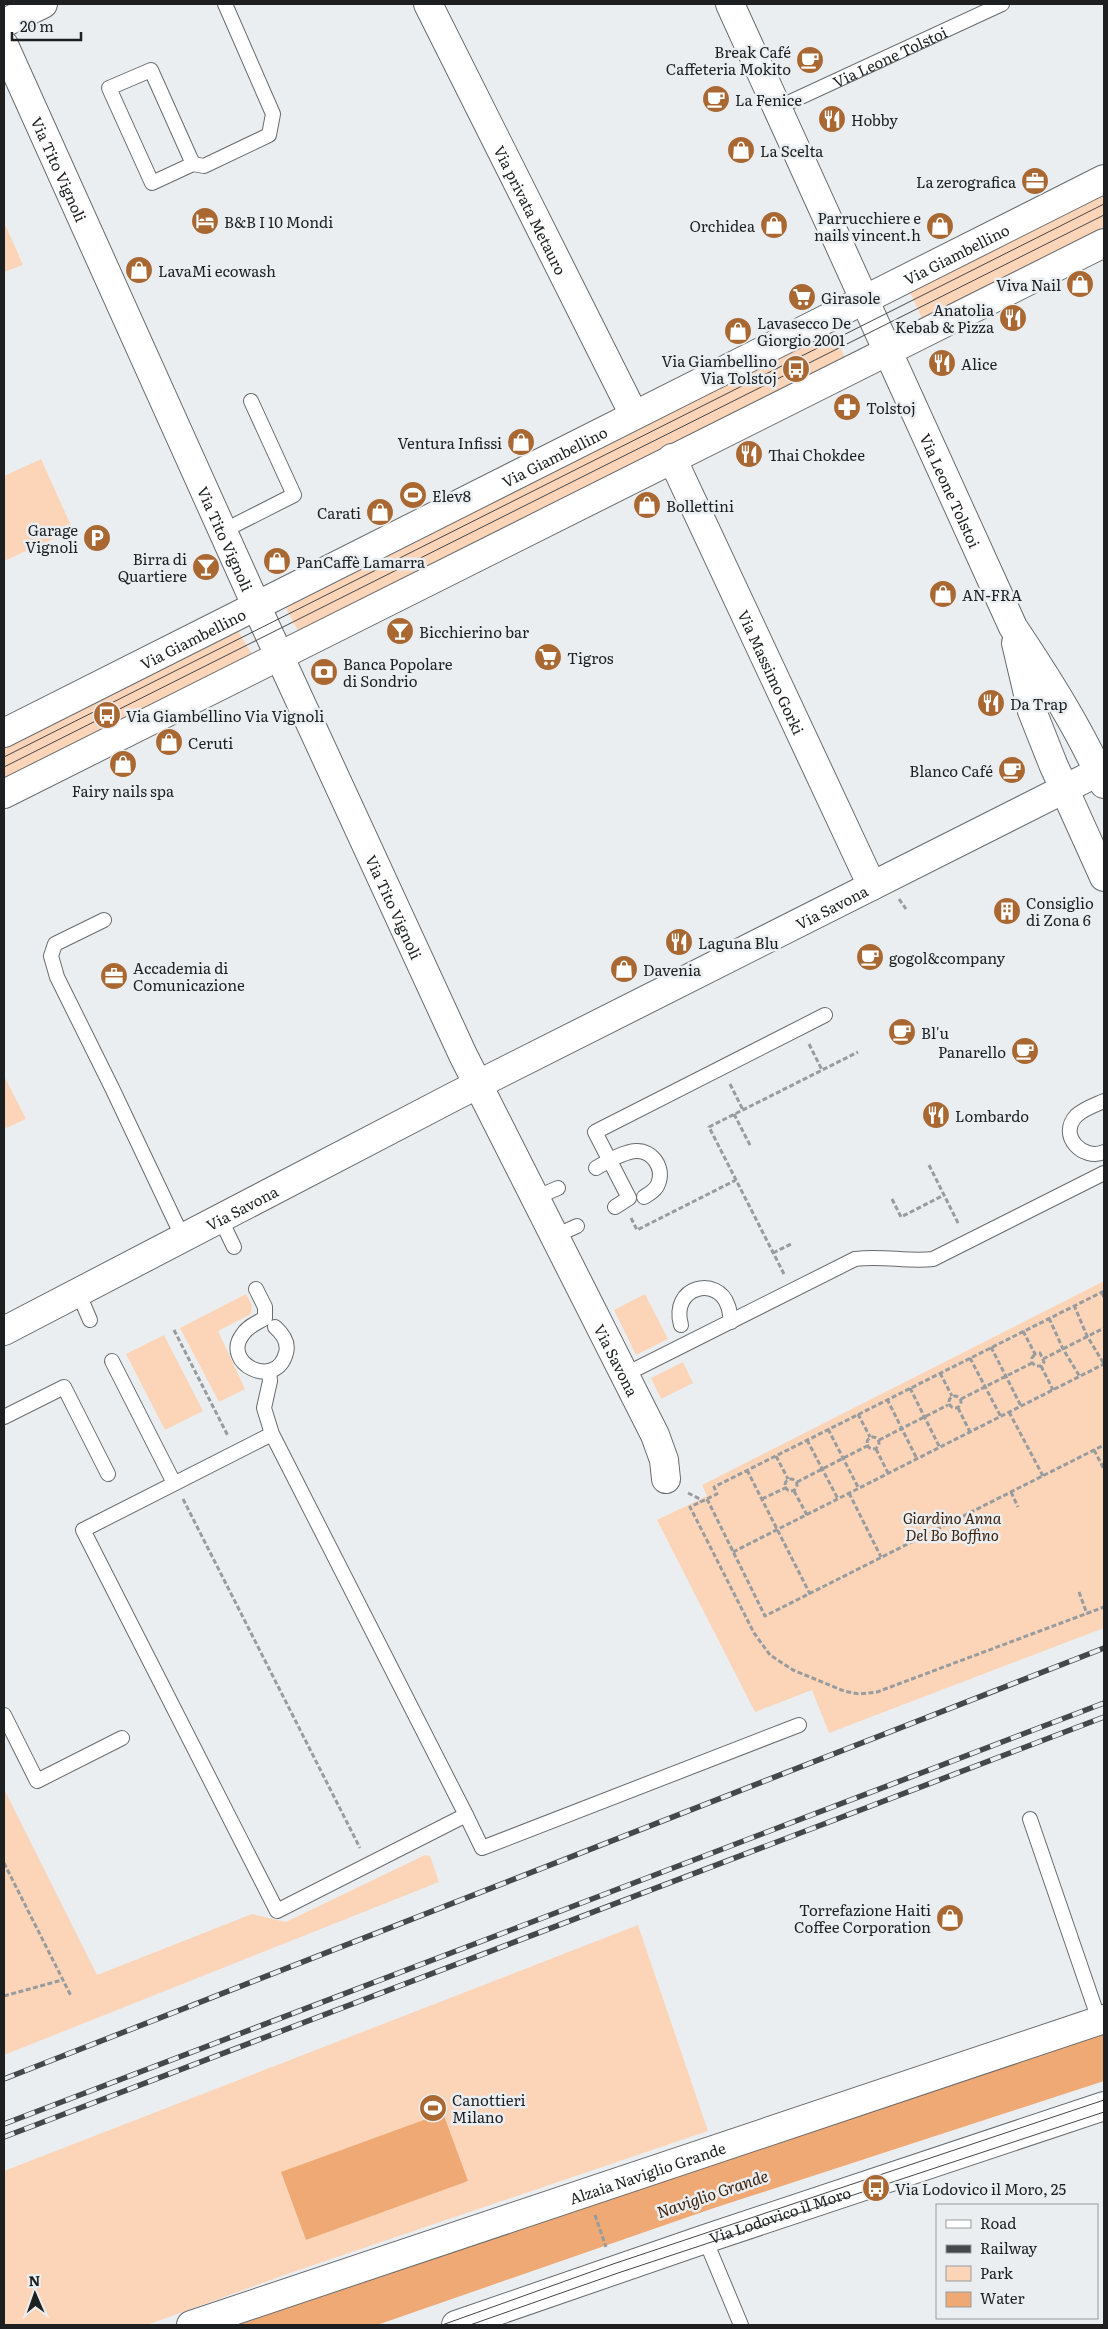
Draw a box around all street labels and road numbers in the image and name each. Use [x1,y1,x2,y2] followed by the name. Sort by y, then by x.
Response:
[829,20,951,92] street label: Via Leone Tolstoi
[26,113,93,225] street label: Via Tito Vignoli
[489,141,573,279] street label: Via privata Metauro
[899,217,1013,290] street label: Via Giambellino
[497,420,611,492] street label: Via Giambellino
[915,429,987,551] street label: Via Leone Tolstoi
[192,482,260,595] street label: Via Tito Vignoli
[136,602,249,674] street label: Via Giambellino
[733,606,811,738] street label: Via Massimo Gorki
[361,850,429,963] street label: Via Tito Vignoli
[791,878,872,934] street label: Via Savona
[202,1178,283,1235] street label: Via Savona
[589,1320,645,1401] street label: Via Savona
[568,2138,728,2208] street label: Alzaia Naviglio Grande
[706,2180,854,2249] street label: Via Lodovico il Moro

